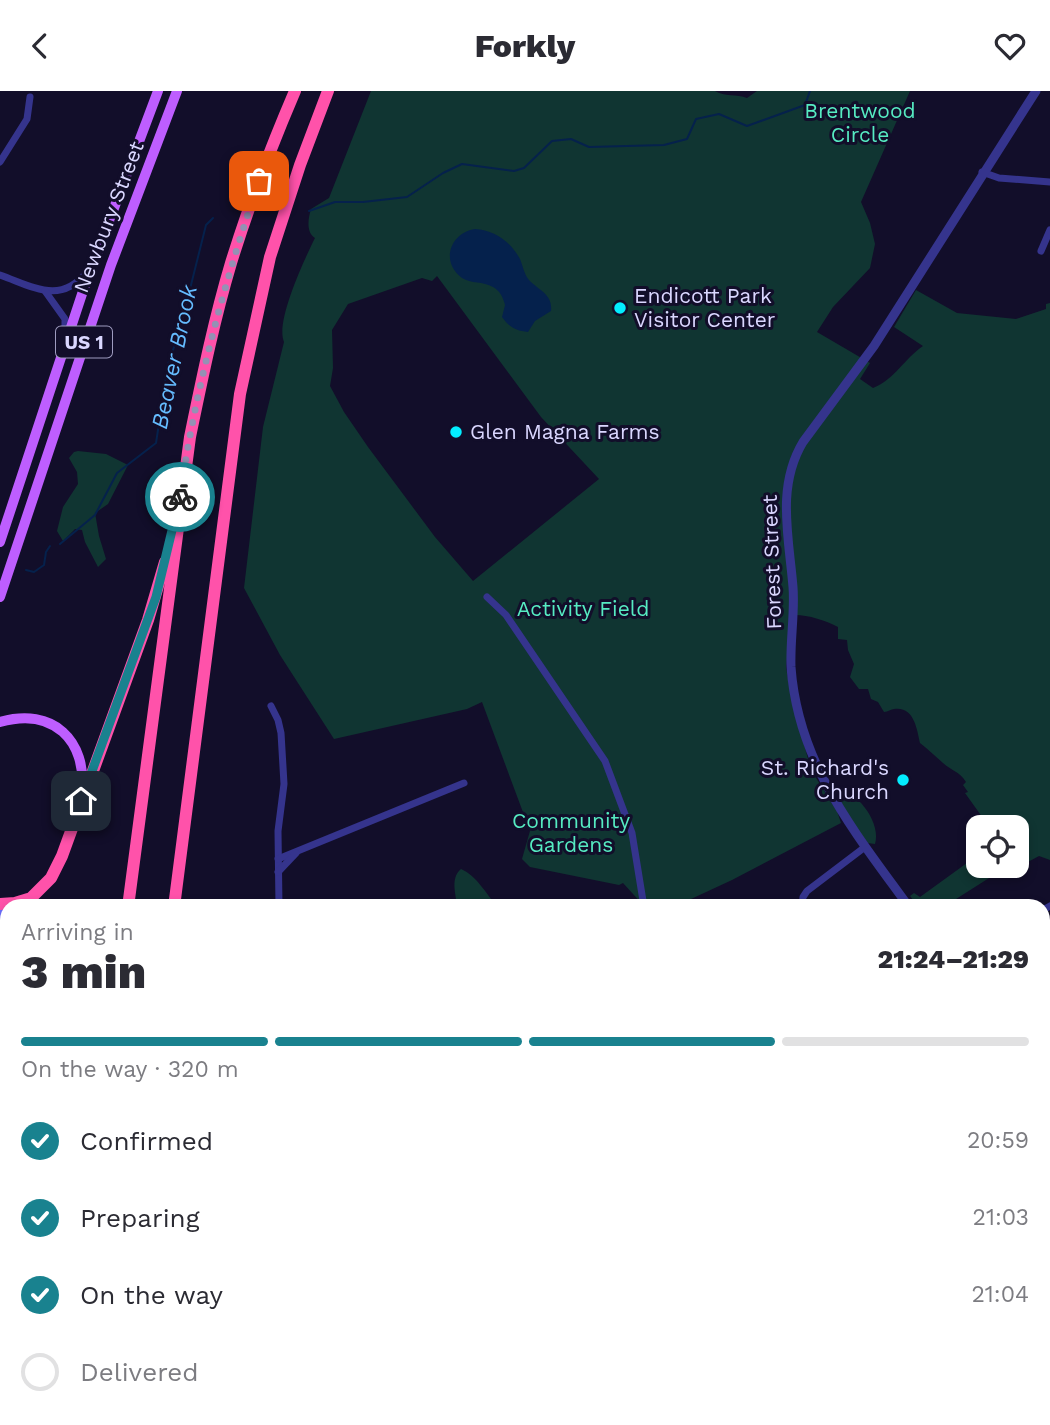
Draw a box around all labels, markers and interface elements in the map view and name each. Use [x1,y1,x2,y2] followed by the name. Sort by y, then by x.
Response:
[21,27,59,65] icon: back
[475,27,575,65] text: Forkly
[991,27,1029,65] icon: heart
[804,98,916,147] park label: Brentwood Circle
[68,137,149,296] street label: Newbury Street
[229,151,289,211] pin
[240,162,278,200] icon: bag
[146,281,203,432] water label: Beaver Brook
[634,283,776,332] place label: Endicott Park Visitor Center
[612,300,628,316] marker: Endicott Park Visitor Center
[56,326,112,357] road number: US 1
[470,419,660,444] place label: Glen Magna Farms
[448,424,464,440] marker: Glen Magna Farms
[145,462,215,532] courier
[161,478,199,516] icon: bike
[757,494,786,630] street label: Forest Street
[517,596,649,621] park label: Activity Field
[761,755,889,804] place label: St. Richard's Church
[51,771,111,831] pin
[895,772,911,788] marker: St. Richard's Church
[62,782,100,820] icon: home
[512,808,630,857] park label: Community Gardens
[966,815,1029,878] map controls
[966,815,1029,878] button: locate
[21,919,134,946] text: Arriving in
[878,944,1029,974] text: 21:24–21:29
[21,945,146,999] text: 3 min
[21,1056,239,1083] text: On the way · 320 m
[21,1122,59,1160] icon: check
[80,1126,213,1156] text: Confirmed
[967,1127,1029,1154] text: 20:59
[21,1199,59,1237] icon: check
[80,1203,200,1233] text: Preparing
[973,1204,1029,1231] text: 21:03
[21,1276,59,1314] icon: check
[80,1280,223,1310] text: On the way
[971,1281,1029,1308] text: 21:04
[80,1357,199,1387] text: Delivered

